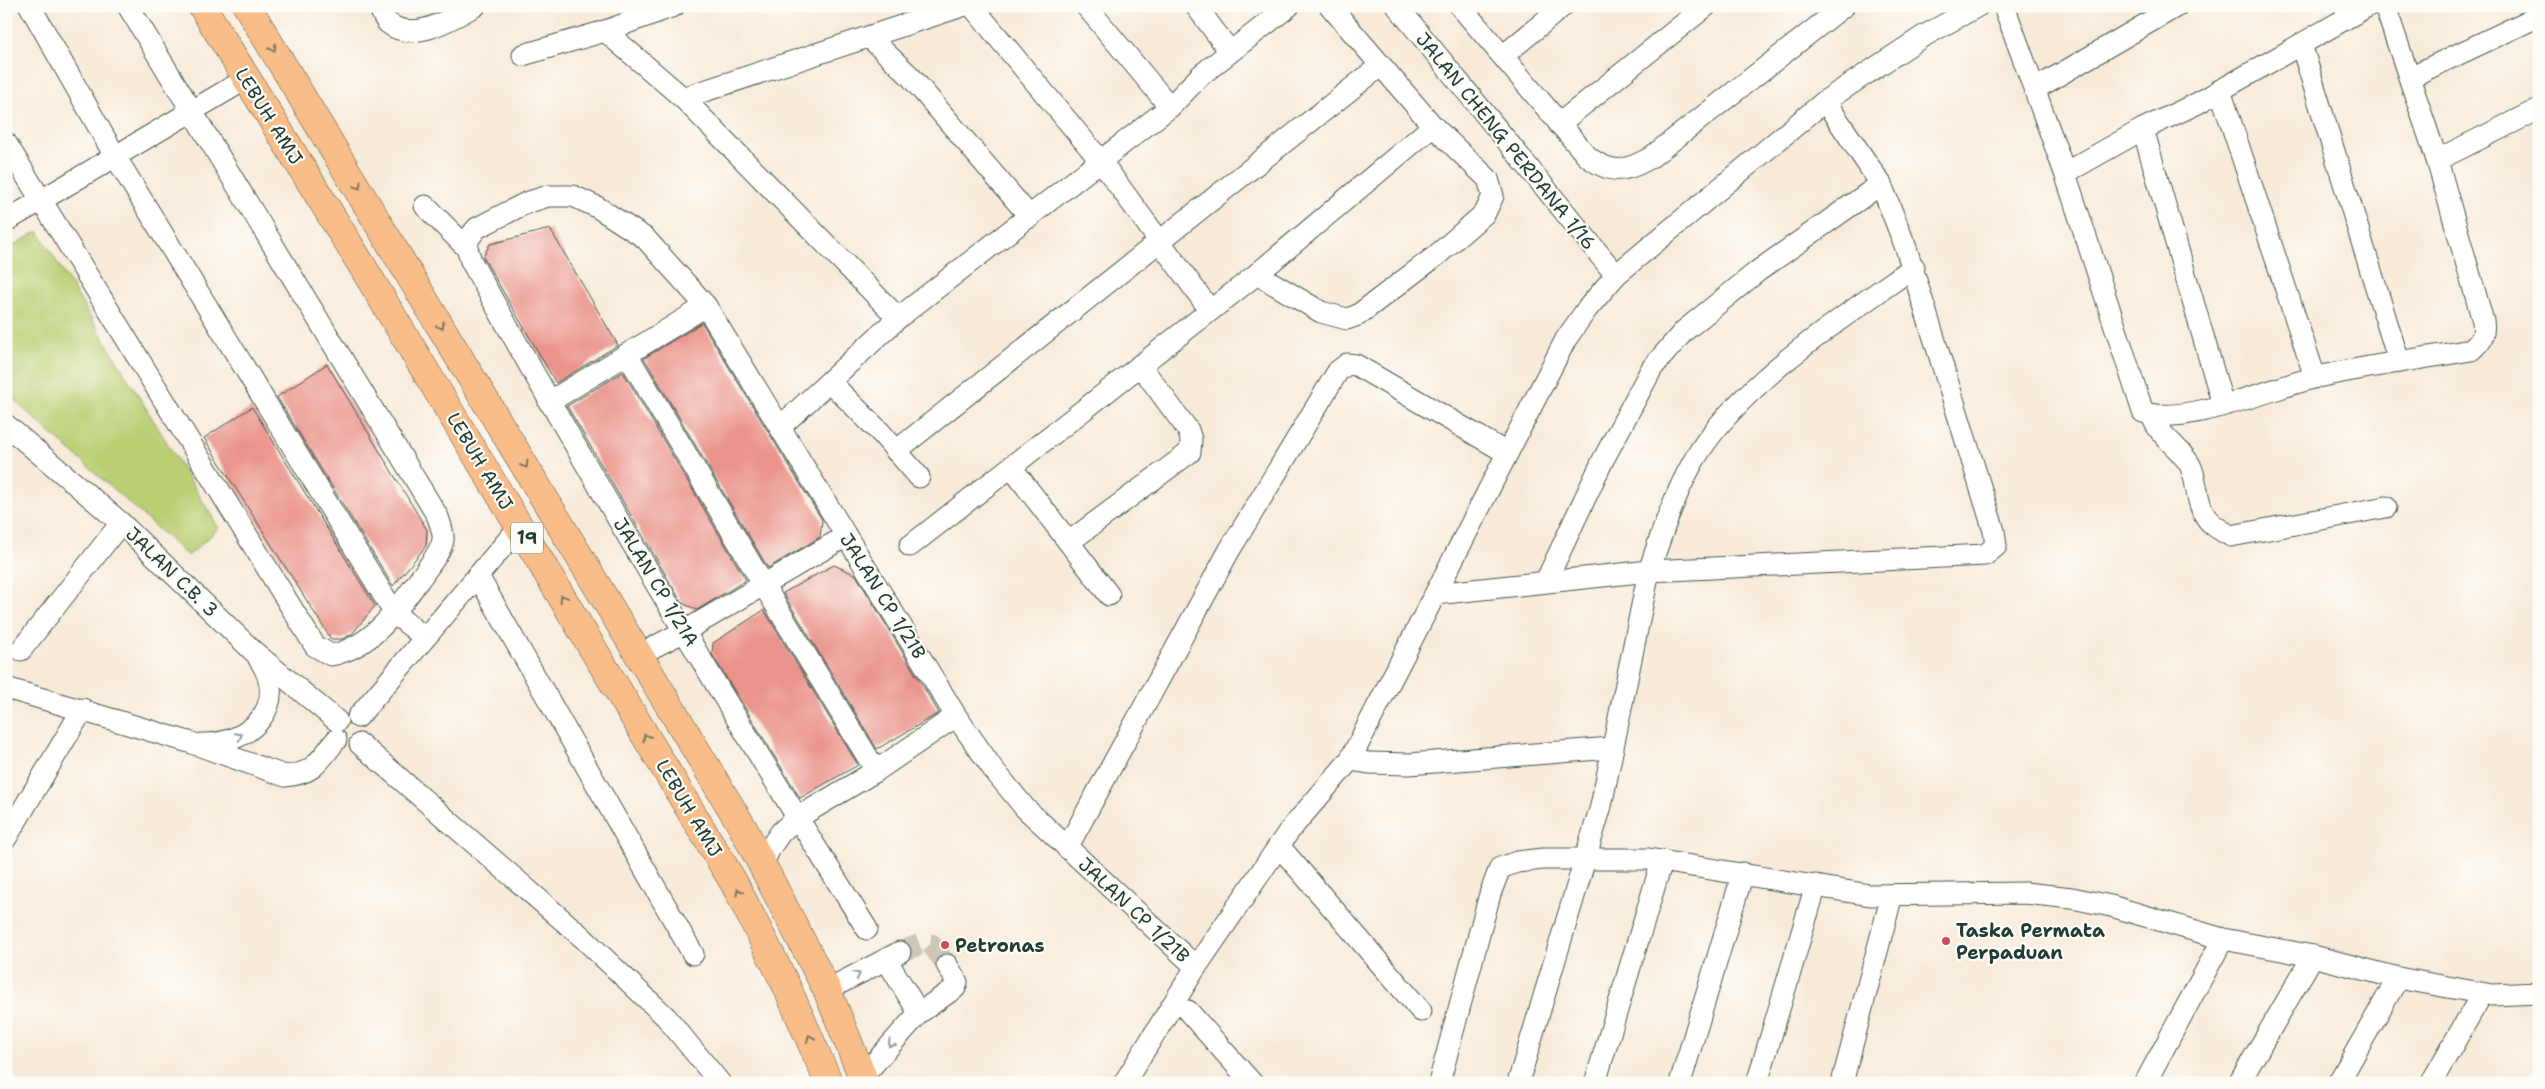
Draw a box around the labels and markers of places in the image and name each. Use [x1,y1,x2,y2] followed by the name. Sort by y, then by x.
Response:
[1956,918,2105,965] place label: Taska Permata Perpaduan
[955,933,1044,958] place label: Petronas
[1940,935,1952,947] marker: Taska Permata Perpaduan
[939,939,951,951] marker: Petronas

